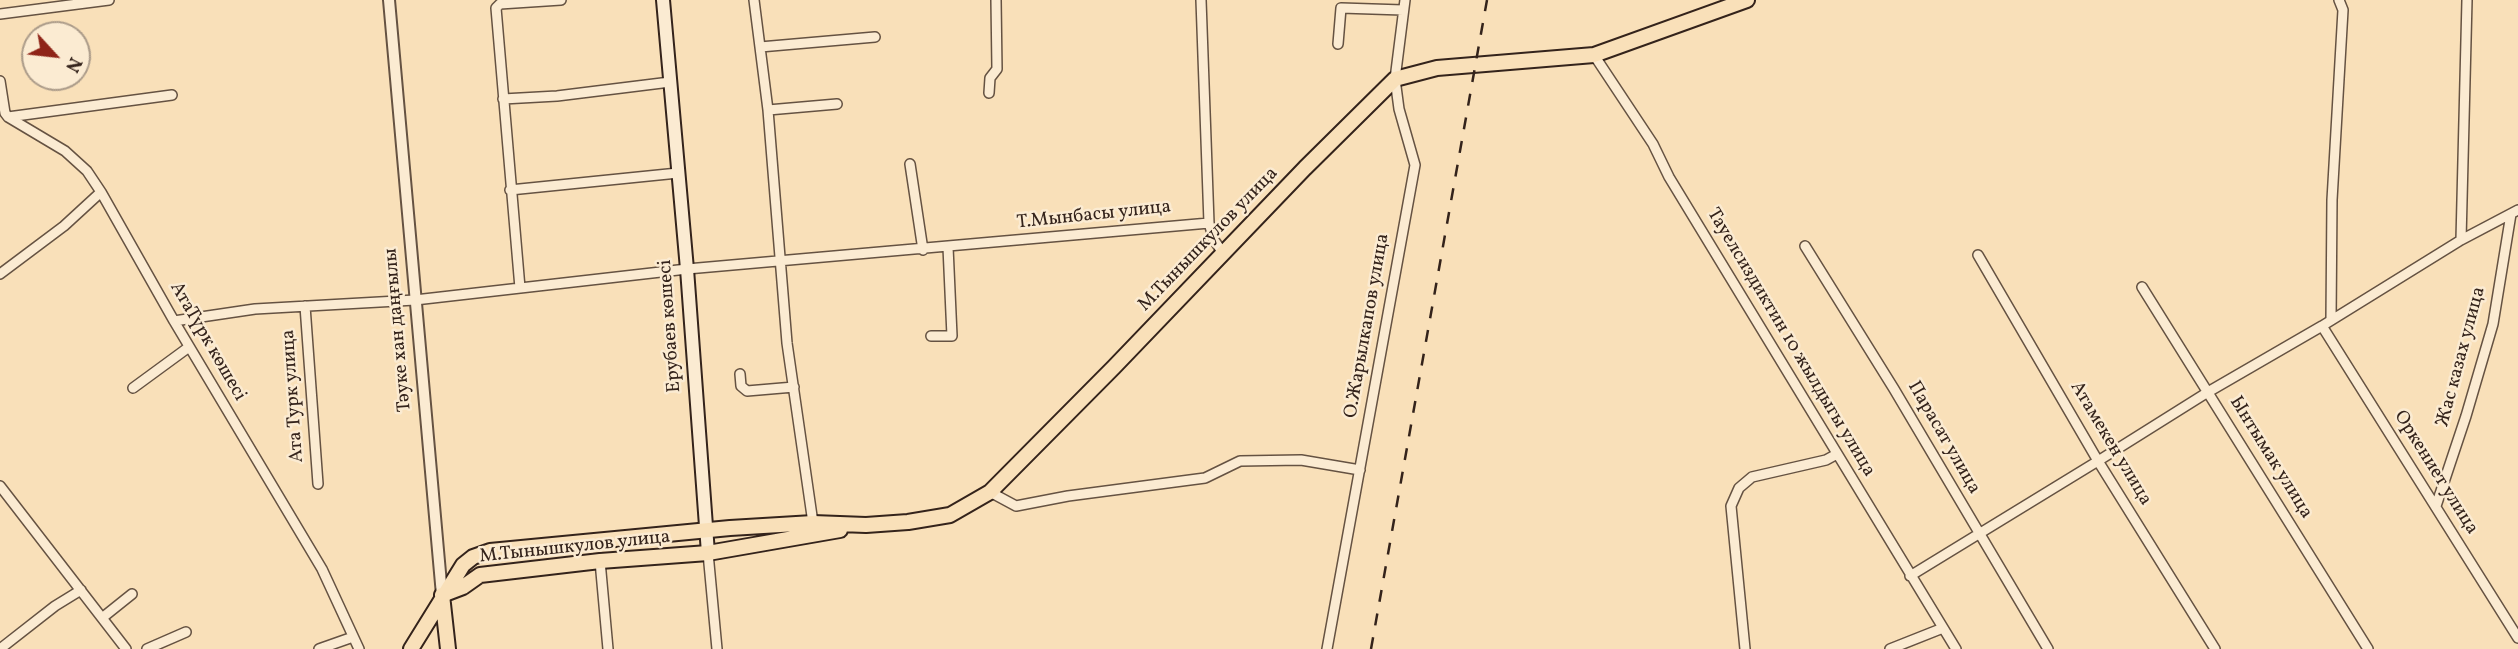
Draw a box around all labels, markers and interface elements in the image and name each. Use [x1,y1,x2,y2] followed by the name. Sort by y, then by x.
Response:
[21,21,91,91] north arrow
[58,53,88,77] text: N
[1134,163,1284,317] street label: М.Тынышкулов улица
[1016,197,1172,235] street label: Т.Мынбасы улица
[1701,205,1879,481] street label: Тауелсиздиктин 10 жылдыгы улица
[1341,232,1395,420] street label: О.Жарылкапов улица
[380,247,418,413] street label: Тәуке хан даңғылы
[655,259,687,393] street label: Ерубаев көшесі
[164,278,250,406] street label: АтаТүрк көшесі
[2432,285,2492,429] street label: Жас казах улица
[278,329,310,463] street label: Ата Турк улица
[1901,377,1985,499] street label: Парасат улица
[2064,378,2156,510] street label: Атамекен улица
[2223,393,2317,523] street label: Ынтымак улица
[2388,407,2482,539] street label: Оркениет улица
[478,527,672,569] street label: М.Тынышкулов улица

